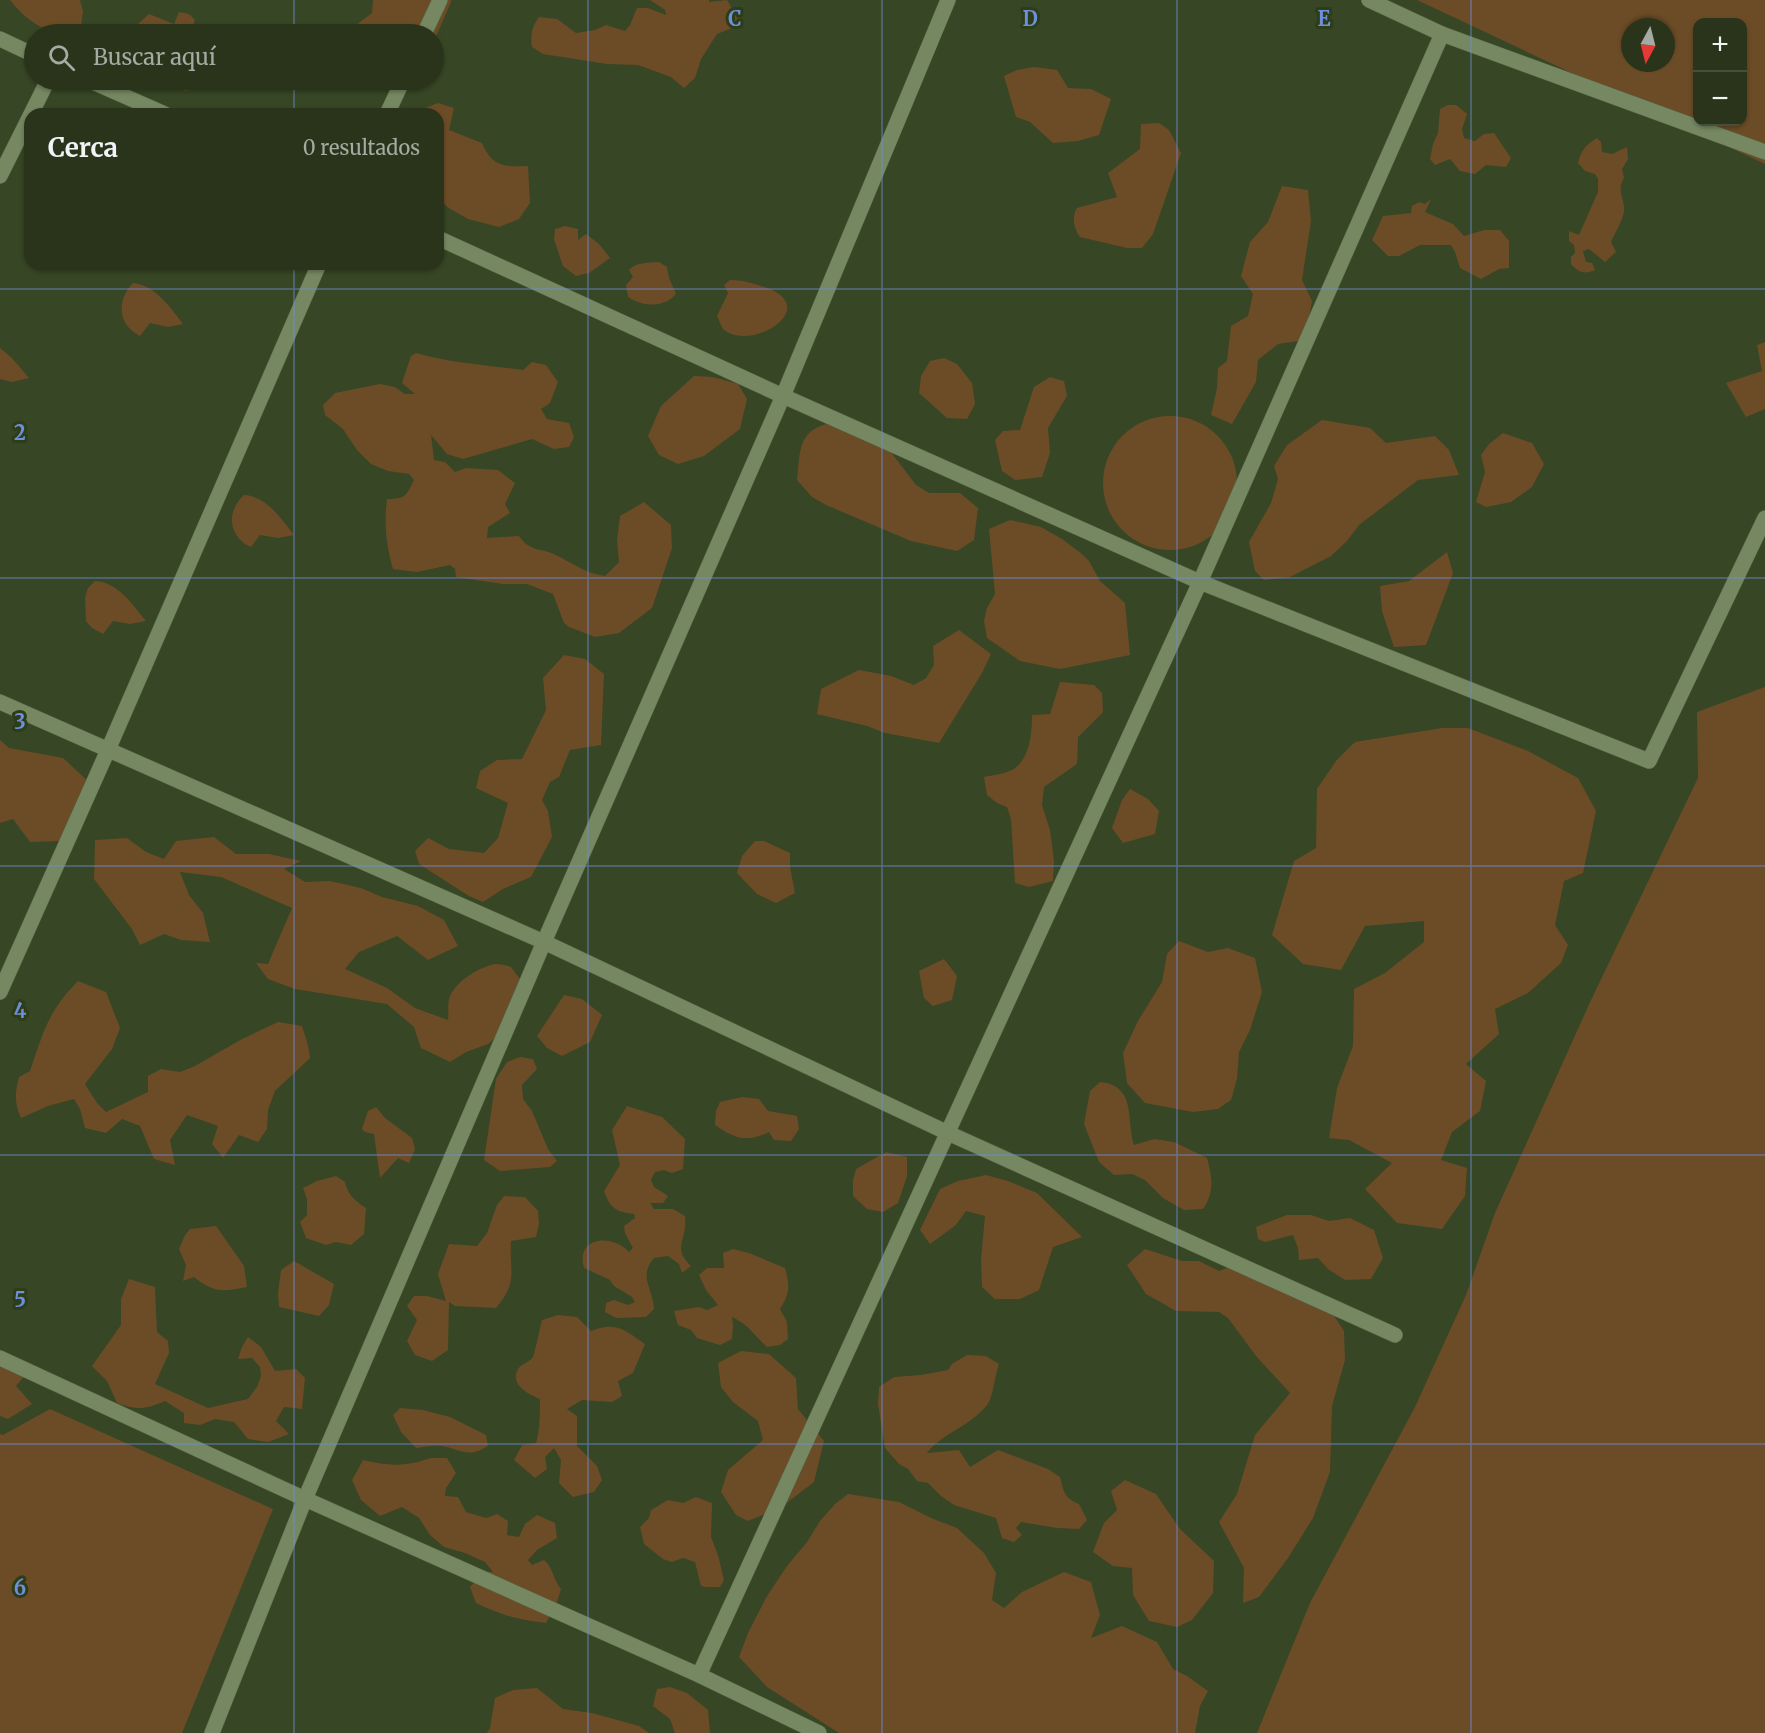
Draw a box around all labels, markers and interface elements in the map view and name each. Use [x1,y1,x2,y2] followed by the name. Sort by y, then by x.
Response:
[728,6,742,31] text: C
[1022,6,1038,31] text: D
[1317,6,1331,31] text: E
[1621,18,1675,72] north arrow
[1693,18,1747,126] map controls
[1693,18,1747,72] button: +
[24,24,444,90] search box
[45,41,78,74] icon: search
[93,43,216,71] text: Buscar aquí
[1693,72,1747,126] button: −
[48,131,118,164] text: Cerca
[303,135,420,160] text: 0 resultados
[14,420,26,445] text: 2
[14,709,26,734] text: 3
[14,998,27,1023] text: 4
[14,1287,26,1312] text: 5
[14,1575,26,1600] text: 6

